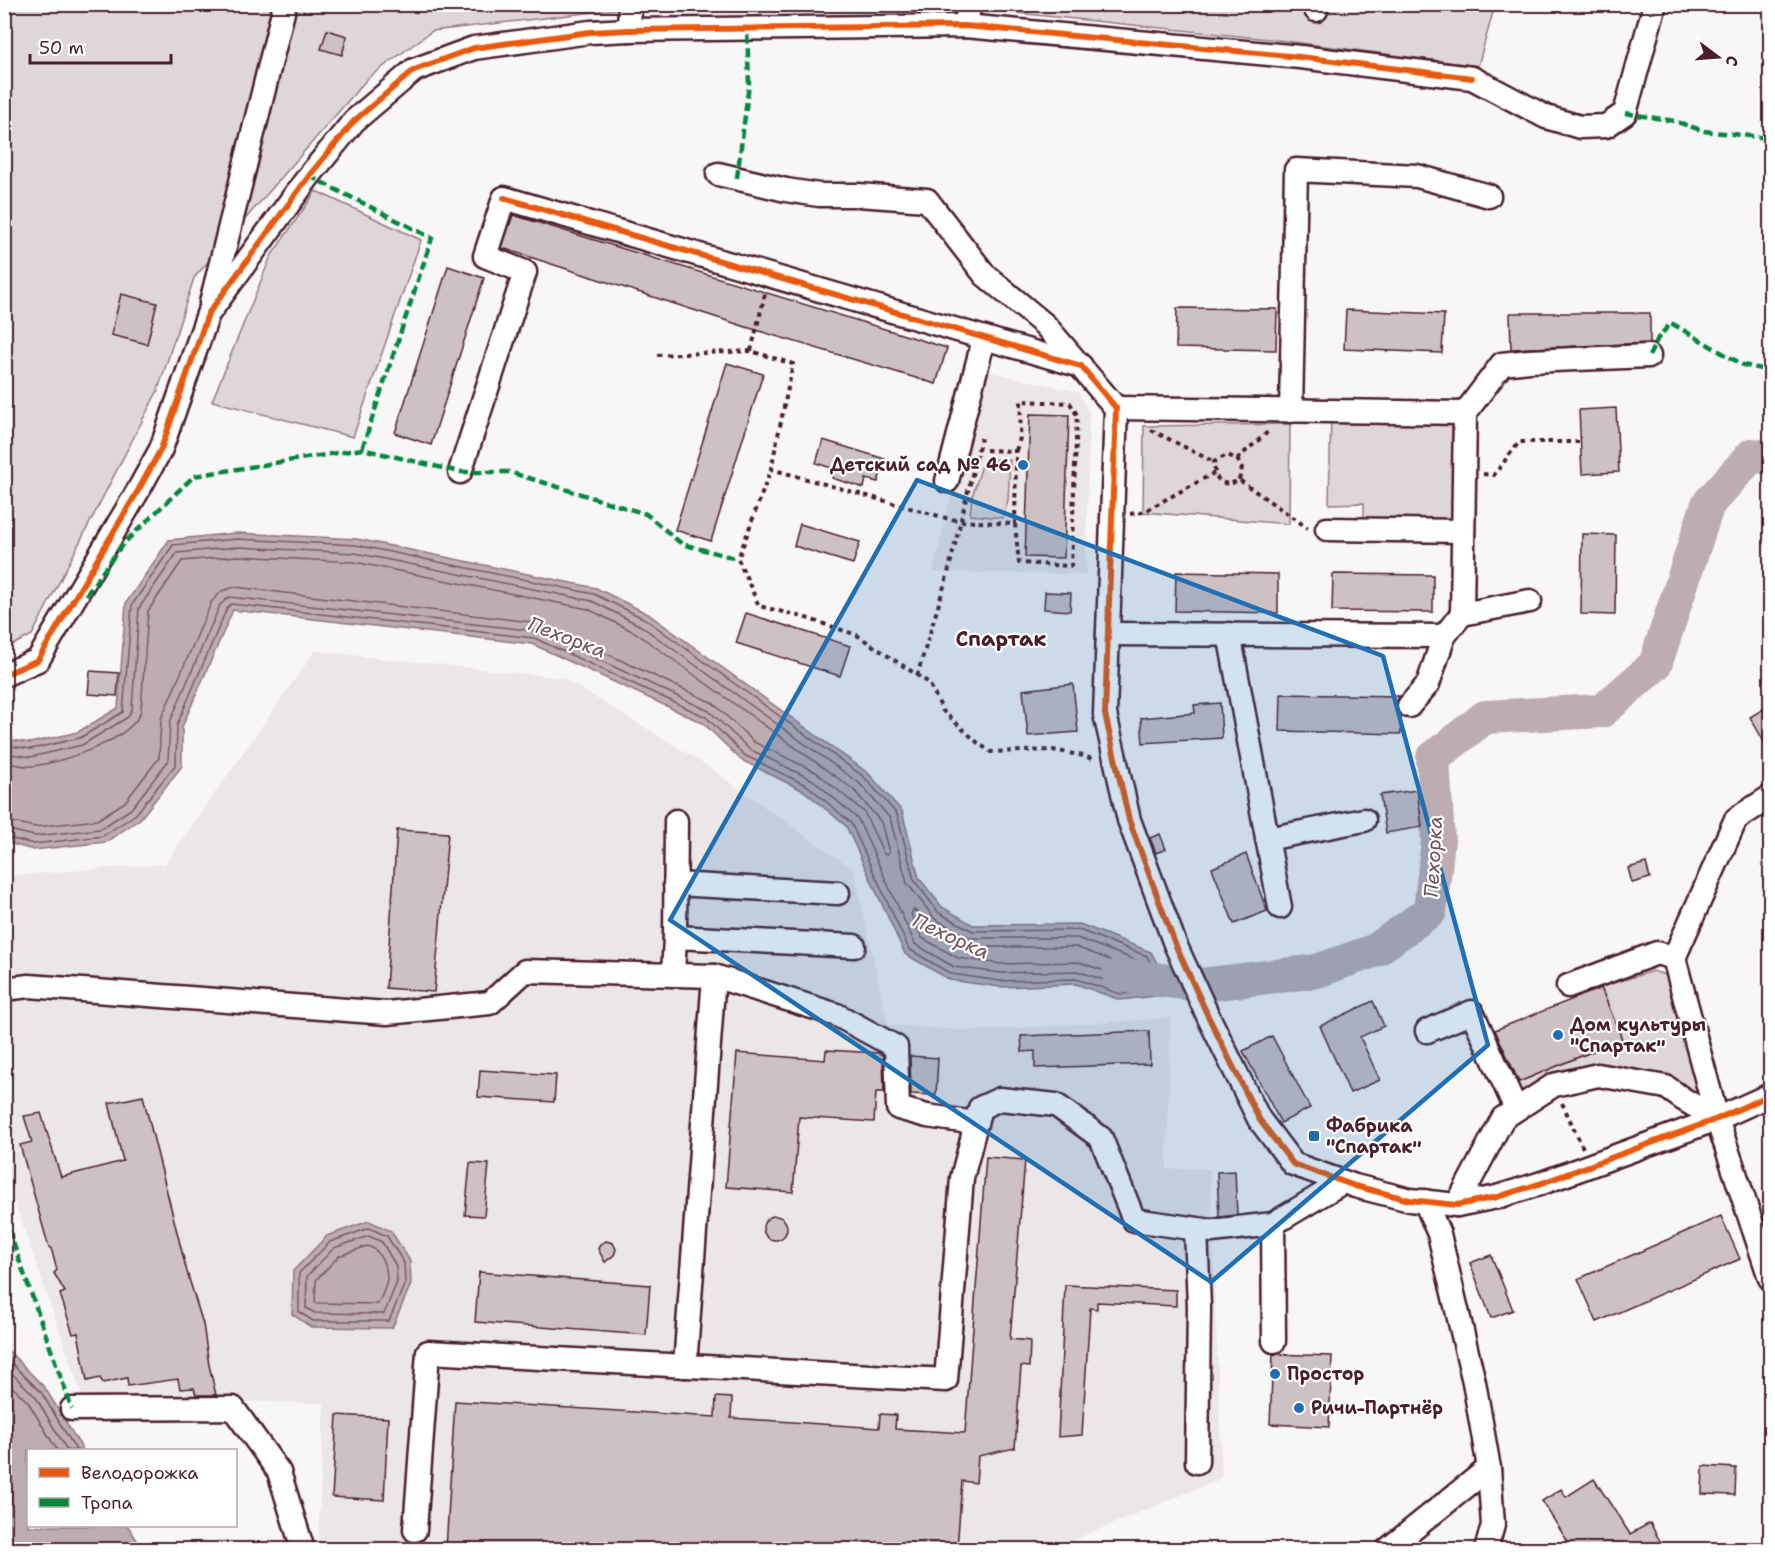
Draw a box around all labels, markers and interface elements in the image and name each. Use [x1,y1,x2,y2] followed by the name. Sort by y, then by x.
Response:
[30,27,171,65] scale bar
[1688,27,1748,87] north arrow
[39,36,84,60] text: 50 m
[1720,53,1743,69] text: С
[830,453,1011,477] place label: Детский сад № 46
[1016,458,1030,472] marker: Детский сад № 46
[524,610,610,664] water label: Пехорка
[956,625,1046,653] district label: Спартак
[1418,816,1448,898] water label: Пехорка
[909,907,993,965] water label: Пехорка
[1570,1013,1706,1058] place label: Дом культуры "Спартак"
[1551,1028,1565,1042] marker: Дом культуры "Спартак"
[1326,1114,1422,1159] place label: Фабрика "Спартак"
[1307,1129,1321,1143] marker: Фабрика "Спартак"
[1287,1362,1365,1386] place label: Простор
[1268,1367,1282,1381] marker: Простор
[1311,1396,1443,1420] place label: Ричи-Партнёр
[1292,1401,1306,1415] marker: Ричи-Партнёр
[27,1449,237,1527] legend
[81,1461,199,1485] text: Велодорожка
[81,1491,133,1515] text: Тропа

